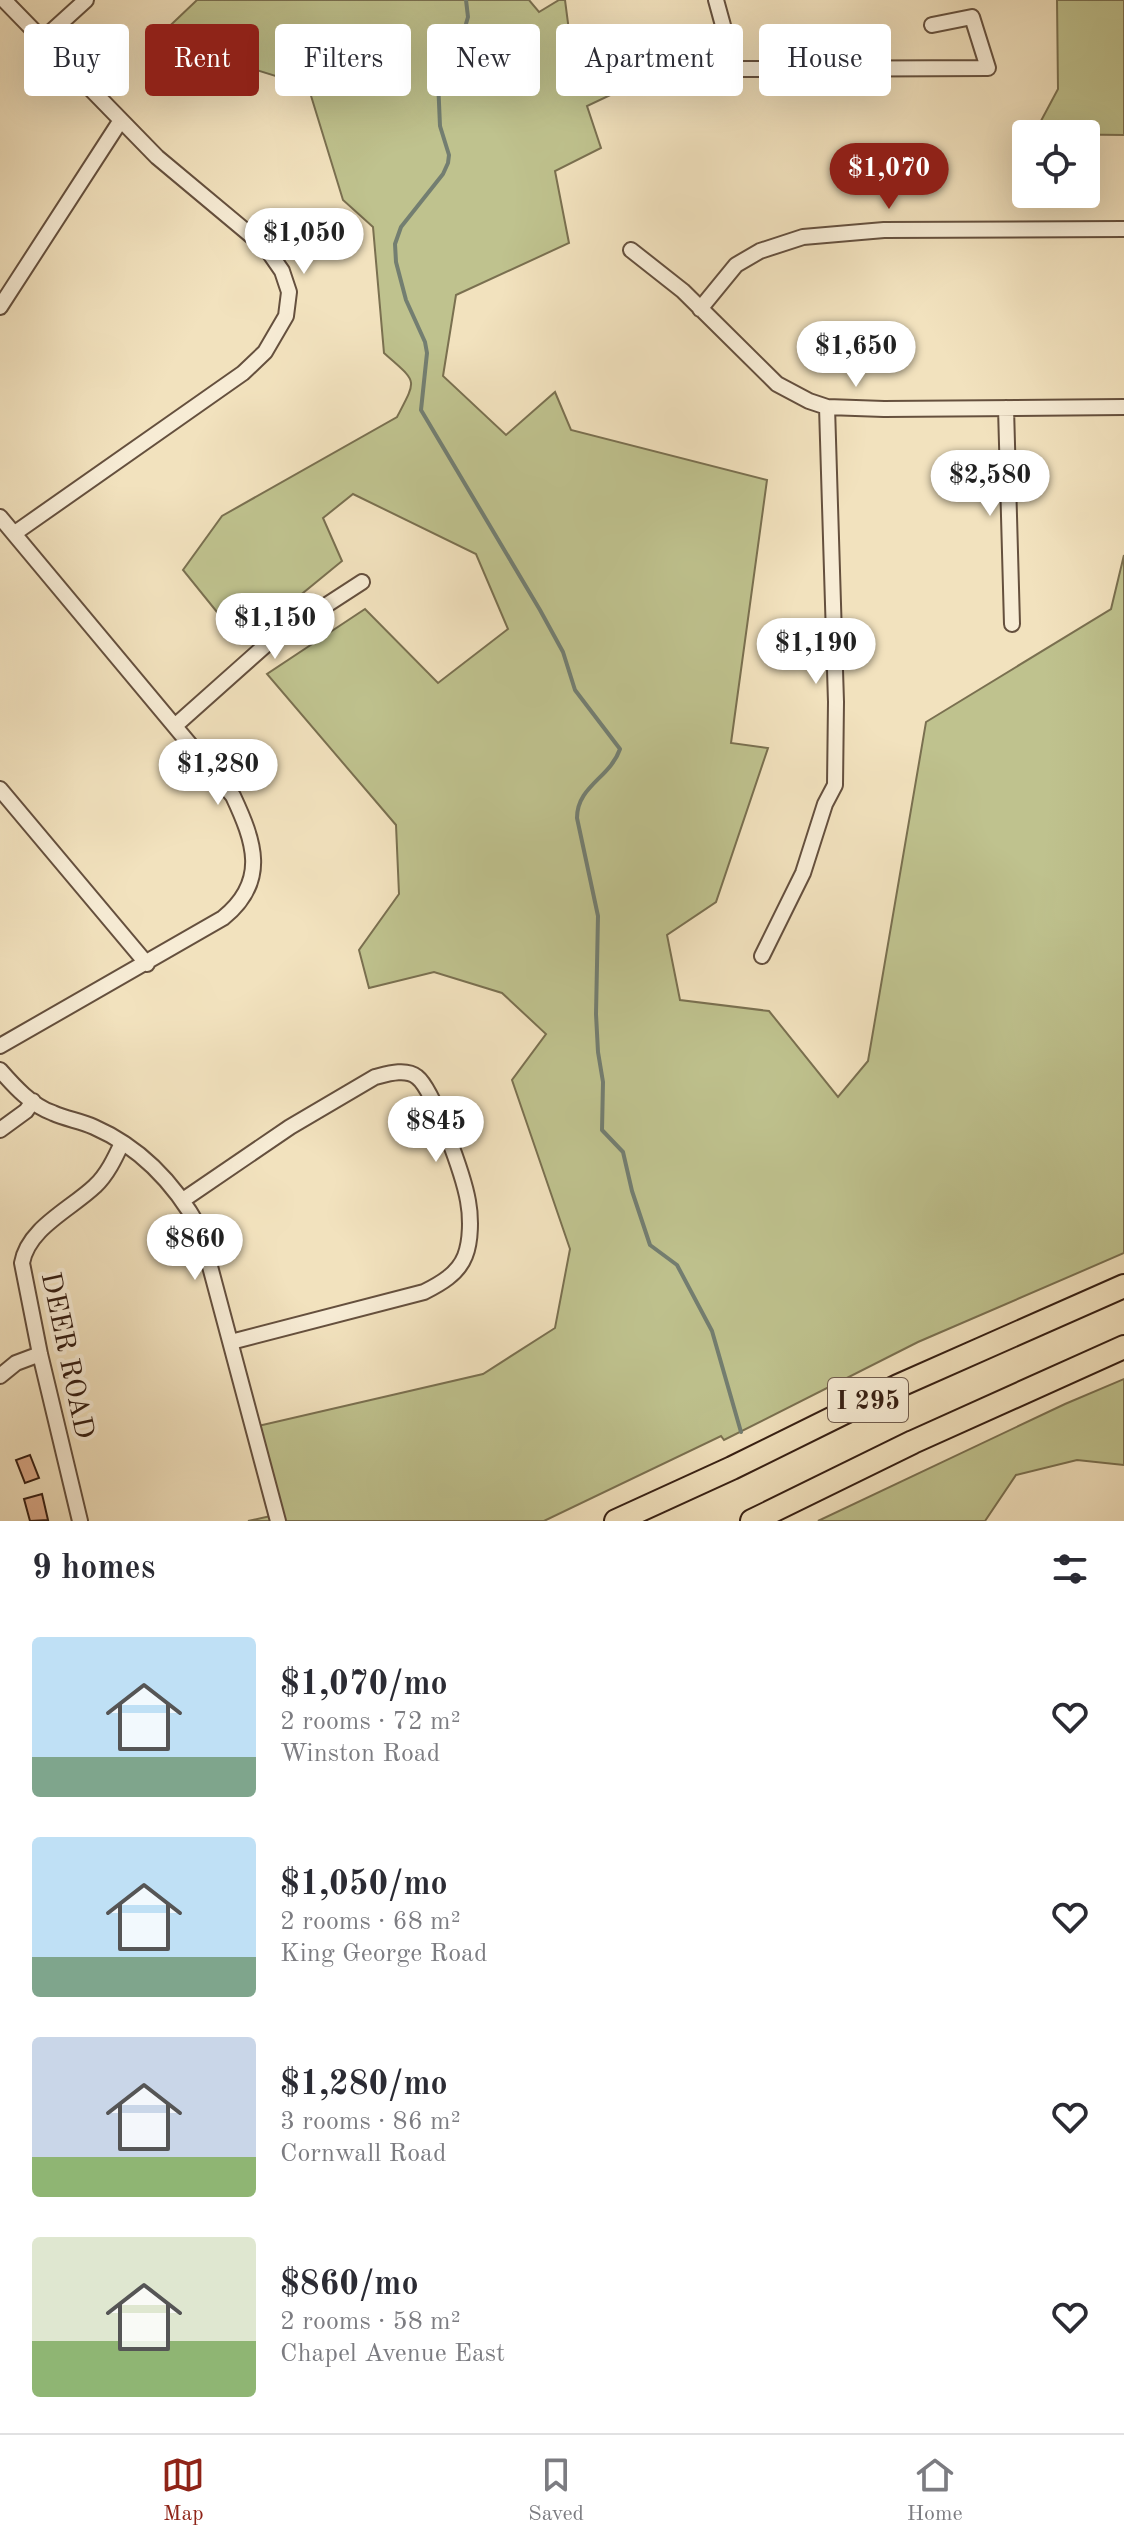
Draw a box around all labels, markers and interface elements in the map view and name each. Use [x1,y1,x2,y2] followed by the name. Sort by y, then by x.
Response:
[24,24,129,96] chip: Buy
[145,24,259,96] chip: Rent
[275,24,411,96] chip: Filters
[427,24,540,96] chip: New
[556,24,743,96] chip: Apartment
[759,24,891,96] chip: House
[1012,120,1100,208] map controls
[1012,120,1100,208] button: locate
[824,143,954,211] pin: $1,070
[848,156,930,182] text: $1,070
[239,208,369,276] pin: $1,050
[263,221,345,247] text: $1,050
[791,321,921,389] pin: $1,650
[815,334,897,360] text: $1,650
[925,450,1055,518] pin: $2,580
[949,463,1031,489] text: $2,580
[210,593,340,661] pin: $1,150
[234,606,316,632] text: $1,150
[751,618,881,686] pin: $1,190
[775,631,857,657] text: $1,190
[153,739,283,807] pin: $1,280
[177,752,259,778] text: $1,280
[389,1096,483,1164] pin: $845
[406,1109,466,1135] text: $845
[148,1214,242,1282] pin: $860
[165,1227,225,1253] text: $860
[35,1270,97,1441] street label: DEER ROAD
[828,1378,908,1422] road number: I 295
[1048,1547,1092,1591] icon: filters
[32,1552,155,1586] text: 9 homes
[280,1668,448,1702] text: $1,070/mo
[96,1669,192,1765] icon: home
[1048,1695,1092,1739] icon: heart
[280,1709,461,1735] text: 2 rooms · 72 m²
[280,1741,440,1767] text: Winston Road
[280,1868,448,1902] text: $1,050/mo
[96,1869,192,1965] icon: home
[1048,1895,1092,1939] icon: heart
[280,1909,461,1935] text: 2 rooms · 68 m²
[280,1941,487,1967] text: King George Road
[280,2068,448,2102] text: $1,280/mo
[96,2069,192,2165] icon: home
[1048,2095,1092,2139] icon: heart
[280,2109,461,2135] text: 3 rooms · 86 m²
[280,2141,446,2167] text: Cornwall Road
[280,2268,419,2302] text: $860/mo
[96,2269,192,2365] icon: home
[1048,2295,1092,2339] icon: heart
[280,2309,461,2335] text: 2 rooms · 58 m²
[280,2341,505,2367] text: Chapel Avenue East
[161,2453,205,2528] tab: Map
[528,2453,584,2528] tab: Saved
[907,2453,963,2528] tab: Home

